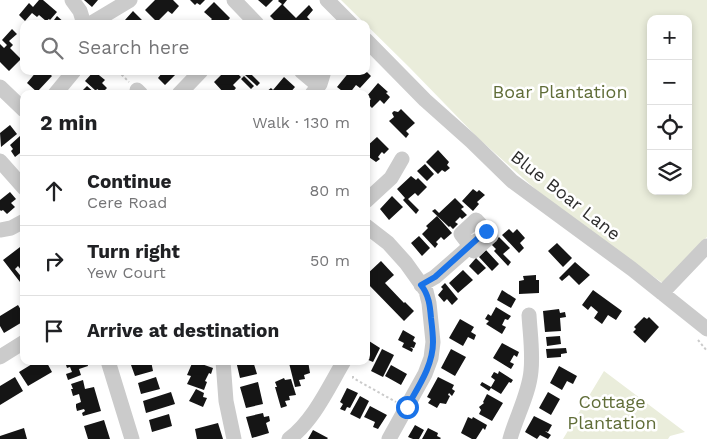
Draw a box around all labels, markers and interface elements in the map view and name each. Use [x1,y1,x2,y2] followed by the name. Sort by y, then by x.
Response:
[647,15,692,195] map controls
[647,15,692,60] button: +
[20,20,370,75] search box
[38,34,66,62] icon: search
[78,36,189,59] text: Search here
[647,60,692,105] button: −
[492,81,628,102] park label: Boar Plantation
[647,105,692,150] button: locate
[40,110,97,135] text: 2 min
[252,113,350,132] text: Walk · 130 m
[507,146,625,244] street label: Blue Boar Lane
[647,150,692,195] button: layers
[87,170,171,193] text: Continue
[40,177,68,205] icon: ahead
[309,181,350,200] text: 80 m
[87,193,167,212] text: Cere Road
[475,220,498,243] route end
[87,240,180,263] text: Turn right
[40,247,68,275] icon: right
[310,251,350,270] text: 50 m
[87,263,166,282] text: Yew Court
[40,317,68,345] icon: arrive
[87,319,279,342] text: Arrive at destination
[567,391,657,433] park label: Cottage Plantation
[396,396,419,419] route start

